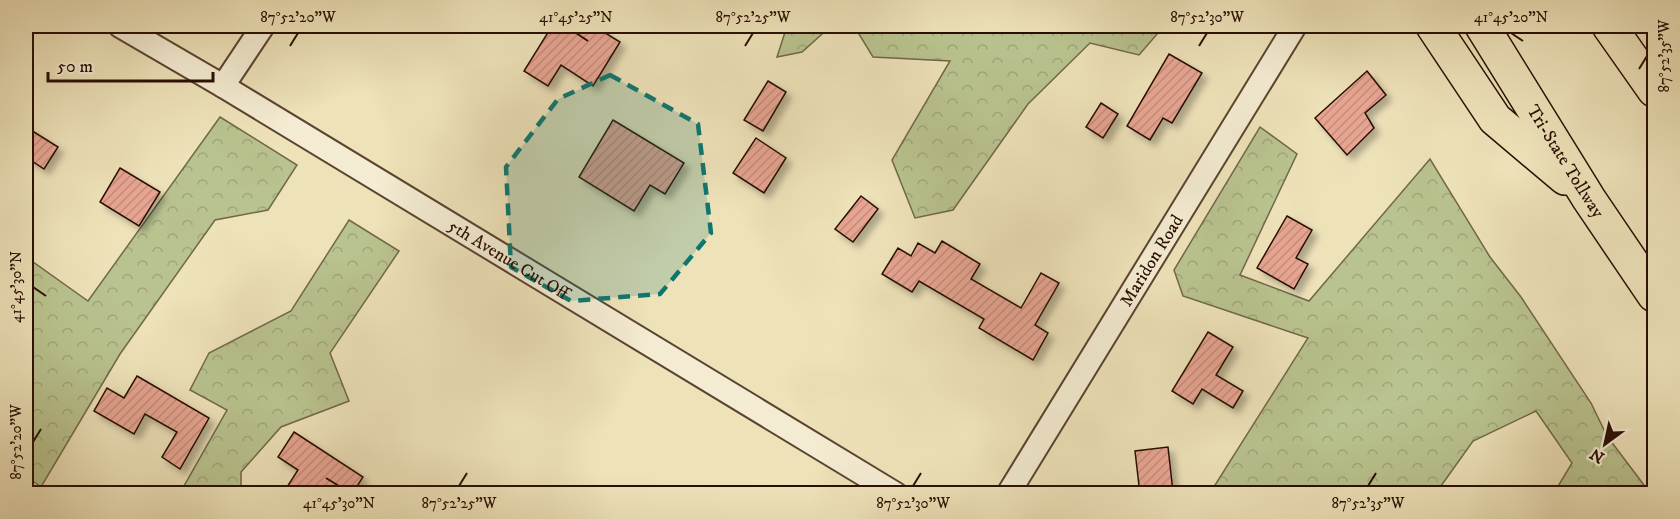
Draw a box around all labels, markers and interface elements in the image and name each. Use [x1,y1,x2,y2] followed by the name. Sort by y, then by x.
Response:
[260,8,336,27] text: 87°52'20"W
[539,8,613,27] text: 41°45'25"N
[716,8,791,27] text: 87°52'25"W
[1170,8,1244,27] text: 87°52'30"W
[1474,8,1548,27] text: 41°45'20"N
[1655,19,1674,93] text: 87°52'35"W
[48,45,213,83] scale bar
[57,56,93,78] text: 50 m
[1521,101,1609,223] street label: Tri-State Tollway
[1116,211,1189,311] street label: Maridon Road
[444,215,575,306] street label: 5th Avenue Cut Off
[7,251,26,323] text: 41°45'30"N
[7,404,26,480] text: 87°52'20"W
[1575,414,1635,474] north arrow
[1586,444,1608,468] text: N
[303,494,375,513] text: 41°45'30"N
[422,494,497,513] text: 87°52'25"W
[876,494,950,513] text: 87°52'30"W
[1331,494,1405,513] text: 87°52'35"W

